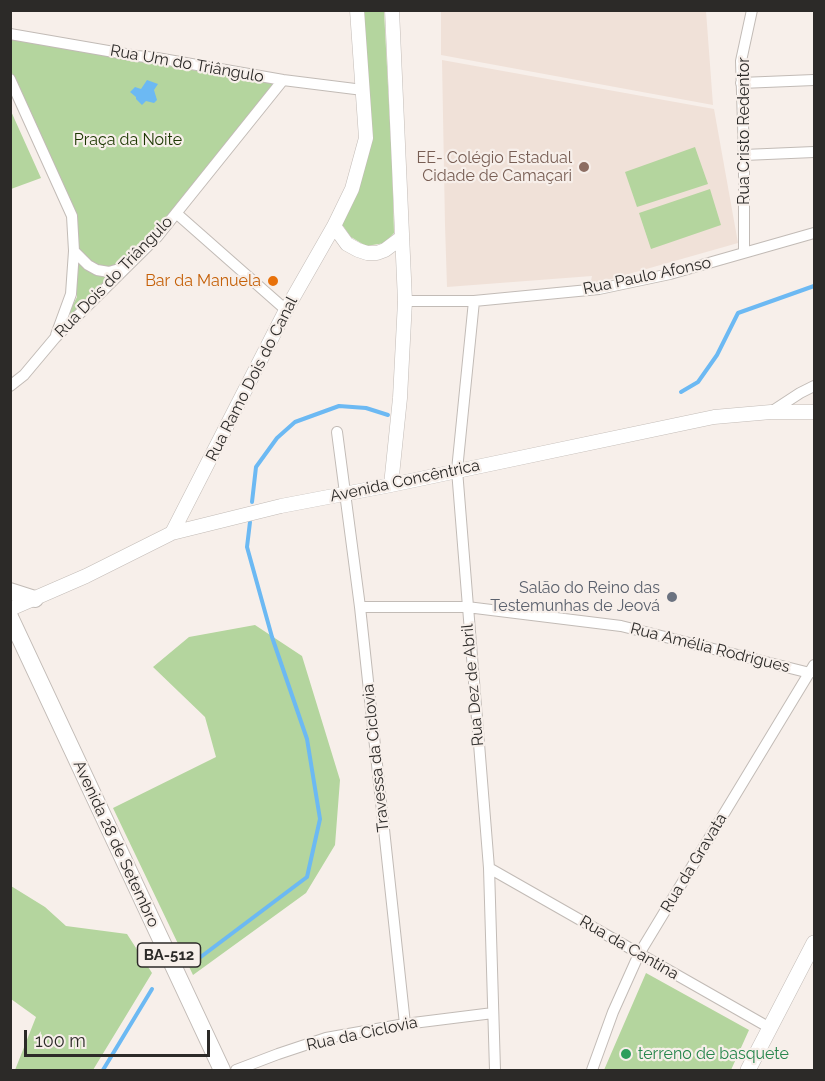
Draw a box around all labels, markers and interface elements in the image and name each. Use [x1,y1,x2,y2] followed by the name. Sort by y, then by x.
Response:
[109,41,265,87] street label: Rua Um do Triângulo
[734,57,754,205] street label: Rua Cristo Redentor
[74,130,182,150] park label: Praça da Noite
[416,148,572,186] place label: EE- Colégio Estadual Cidade de Camaçari
[577,160,591,174] marker: EE- Colégio Estadual Cidade de Camaçari
[51,212,177,342] street label: Rua Dois do Triângulo
[581,253,713,299] street label: Rua Paulo Afonso
[145,271,261,291] place label: Bar da Manuela
[266,274,280,288] marker: Bar da Manuela
[202,294,302,464] street label: Rua Ramo Dois do Canal
[328,456,482,506] street label: Avenida Concêntrica
[490,578,660,616] place label: Salão do Reino das Testemunhas de Jeová
[665,590,679,604] marker: Salão do Reino das Testemunhas de Jeová
[628,619,792,677] street label: Rua Amélia Rodrigues
[458,623,488,747] street label: Rua Dez de Abril
[359,683,393,833] street label: Travessa da Ciclovia
[69,758,163,930] street label: Avenida 28 de Setembro
[657,810,731,916] street label: Rua da Gravata
[576,912,682,984] street label: Rua da Cantina
[138,943,201,967] road number: BA-512
[305,1013,419,1055] street label: Rua da Ciclovia
[27,1018,213,1056] scale bar
[35,1030,86,1051] text: 100 m
[638,1044,789,1064] place label: terreno de basquete
[619,1047,633,1061] marker: terreno de basquete

